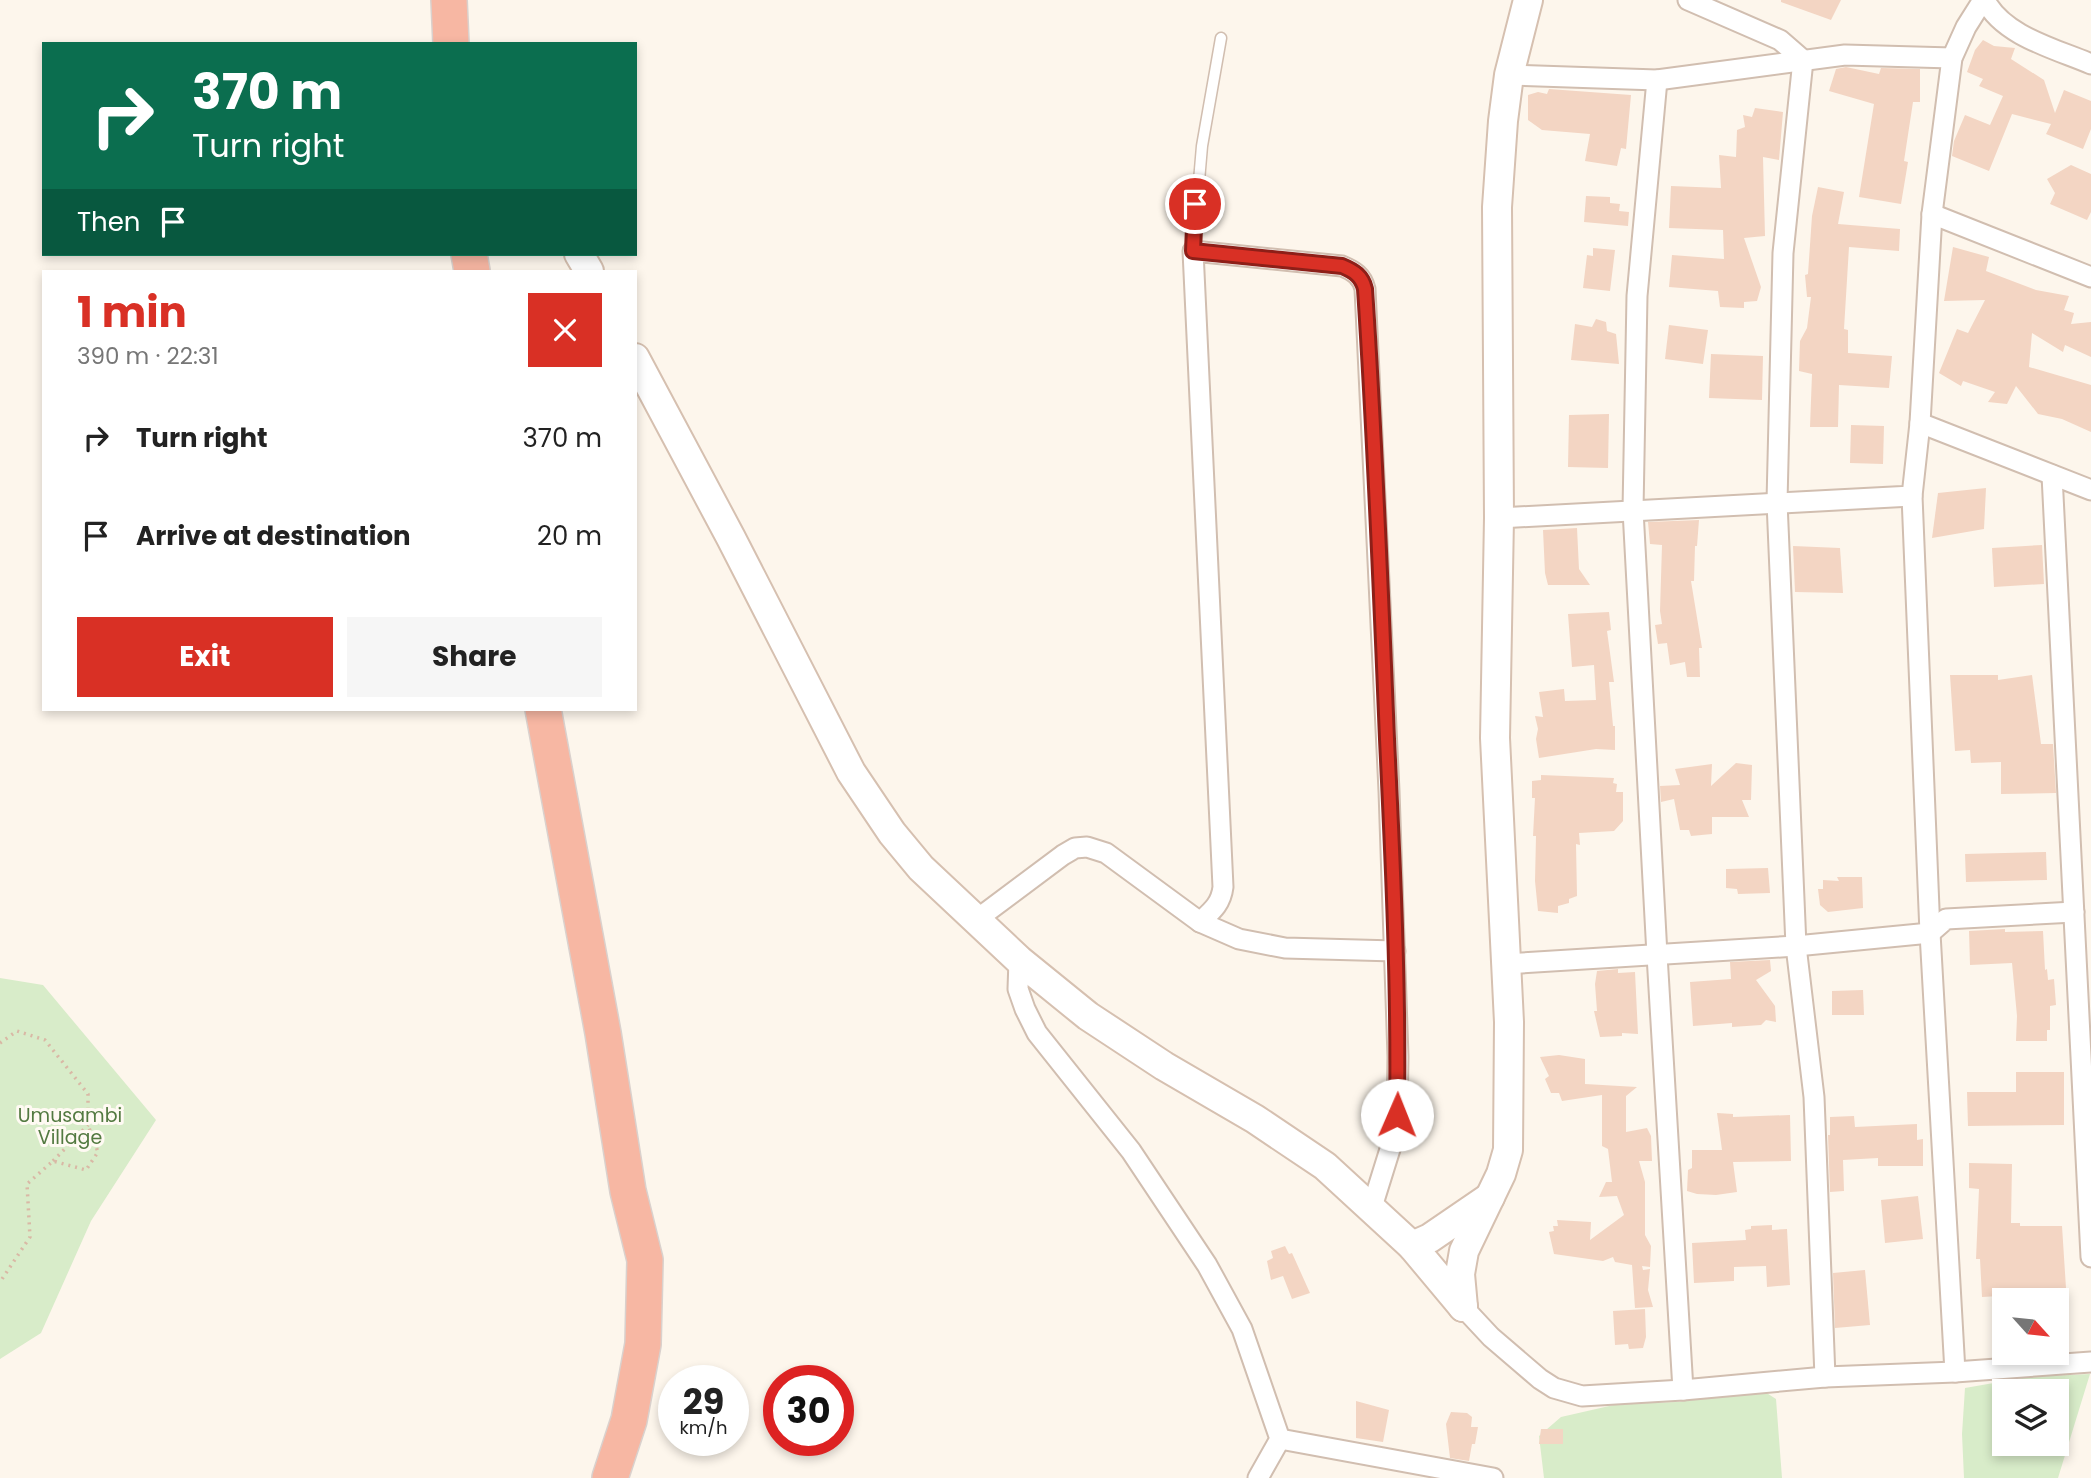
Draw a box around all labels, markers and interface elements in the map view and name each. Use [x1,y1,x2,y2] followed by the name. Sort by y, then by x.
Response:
[192,58,342,126] text: 370 m
[77,70,168,161] icon: right
[192,123,344,168] text: Turn right
[1165,174,1225,234] pin
[1176,185,1214,223] icon: arrive
[154,203,192,241] icon: arrive
[77,204,140,240] text: Then
[77,283,187,342] text: 1 min
[528,293,602,367] button: close
[77,340,219,372] text: 390 m · 22:31
[77,419,115,457] icon: right
[136,420,268,456] text: Turn right
[522,420,602,456] text: 370 m
[77,517,115,555] icon: arrive
[136,518,411,554] text: Arrive at destination
[537,518,602,554] text: 20 m
[77,617,333,697] button: Exit
[347,617,602,697] button: Share
[1360,1078,1434,1152] position arrow
[18,1102,122,1151] park label: Umusambi Village
[1992,1288,2068,1365] north arrow
[1992,1288,2069,1456] map controls
[763,1365,854,1456] speed limit sign: 30
[683,1377,724,1426] text: 29
[1992,1379,2069,1456] button: layers
[680,1415,727,1440] text: km/h

